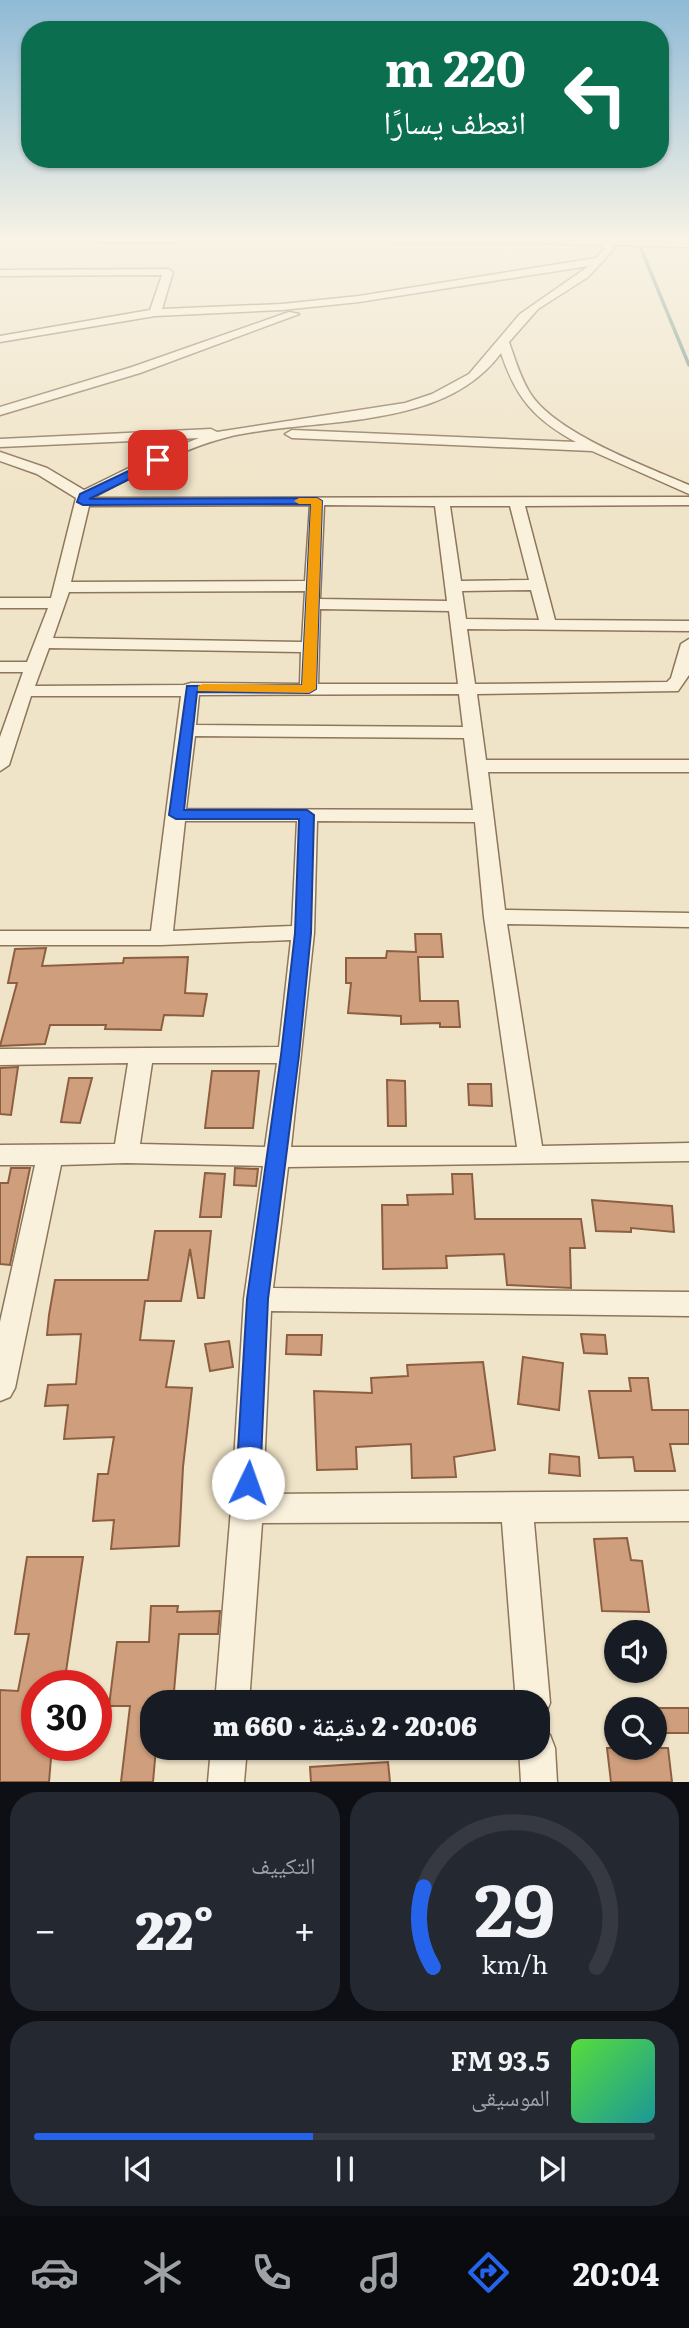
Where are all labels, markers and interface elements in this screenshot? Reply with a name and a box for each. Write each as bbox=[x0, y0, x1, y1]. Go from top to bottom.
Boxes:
text: 220 m bbox=[385, 29, 526, 102]
icon: left bbox=[550, 49, 641, 140]
text: انعطف يسارًا bbox=[383, 96, 526, 144]
pin bbox=[128, 430, 188, 490]
icon: arrive bbox=[139, 441, 177, 479]
position arrow bbox=[211, 1446, 285, 1520]
map controls bbox=[604, 1620, 667, 1760]
button: sound bbox=[604, 1620, 667, 1683]
speed limit sign: 30 bbox=[21, 1670, 112, 1761]
button: search bbox=[604, 1697, 667, 1760]
text: 20:06 · 2 دقيقة · 660 m bbox=[213, 1705, 477, 1744]
text: التكييف bbox=[251, 1847, 316, 1881]
text: 29 bbox=[474, 1852, 555, 1960]
text: 22° bbox=[136, 1889, 214, 1966]
text: − bbox=[34, 1899, 56, 1956]
text: + bbox=[293, 1899, 316, 1956]
text: km/h bbox=[481, 1945, 548, 1982]
text: 93.5 FM bbox=[451, 2040, 550, 2079]
text: الموسيقى bbox=[471, 2079, 550, 2113]
icon: previous bbox=[119, 2150, 157, 2188]
icon: pause bbox=[326, 2150, 364, 2188]
icon: next bbox=[533, 2150, 571, 2188]
icon: car bbox=[30, 2248, 79, 2297]
icon: climate bbox=[138, 2248, 187, 2297]
icon: phone bbox=[247, 2248, 296, 2297]
icon: music bbox=[356, 2248, 405, 2297]
icon: directions bbox=[464, 2248, 513, 2297]
text: 20:04 bbox=[573, 2248, 659, 2296]

